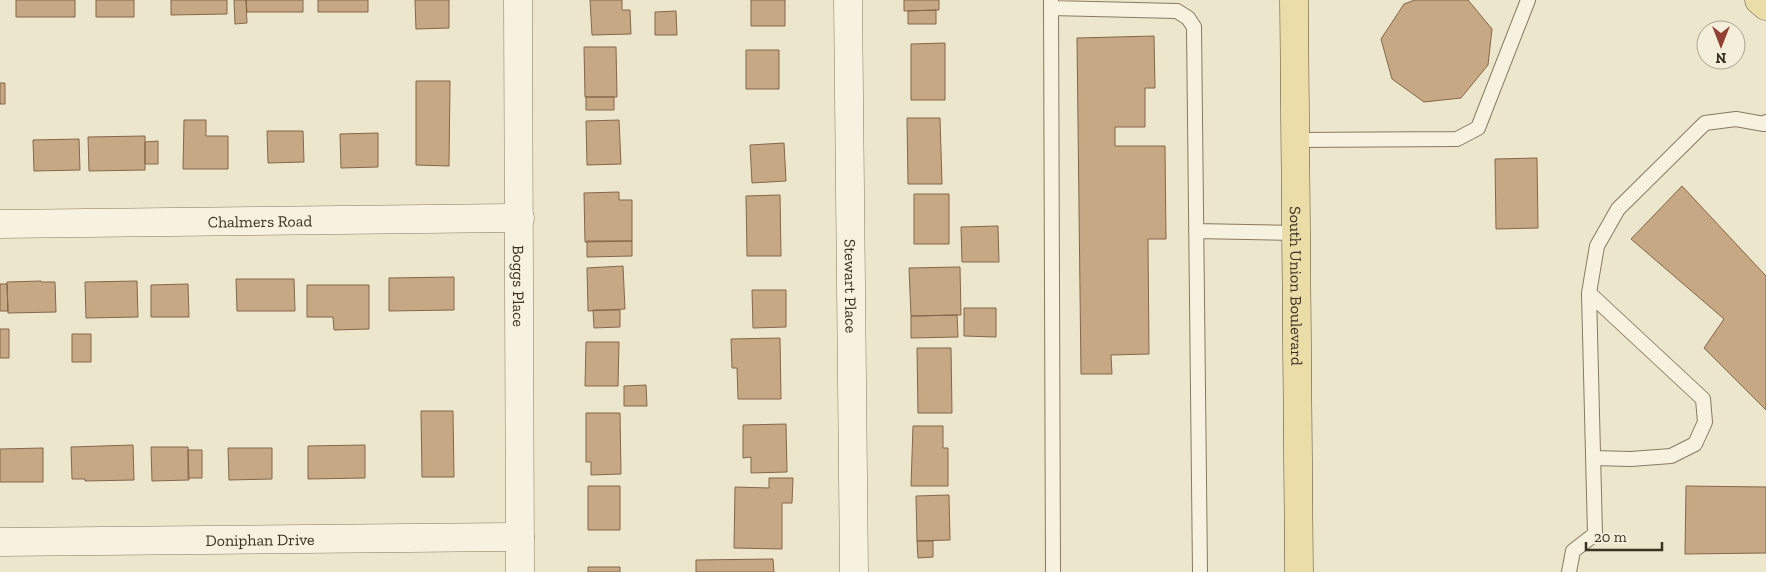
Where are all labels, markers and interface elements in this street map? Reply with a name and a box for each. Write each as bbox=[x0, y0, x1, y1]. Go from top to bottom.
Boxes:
north arrow bbox=[1696, 20, 1746, 70]
text: N bbox=[1715, 49, 1726, 66]
street label: South Union Boulevard bbox=[1286, 206, 1306, 366]
street label: Chalmers Road bbox=[208, 211, 313, 232]
street label: Stewart Place bbox=[841, 239, 860, 333]
street label: Boggs Place bbox=[509, 245, 528, 327]
scale bar bbox=[1586, 520, 1662, 552]
text: 20 m bbox=[1594, 528, 1627, 546]
street label: Doniphan Drive bbox=[205, 530, 315, 550]

